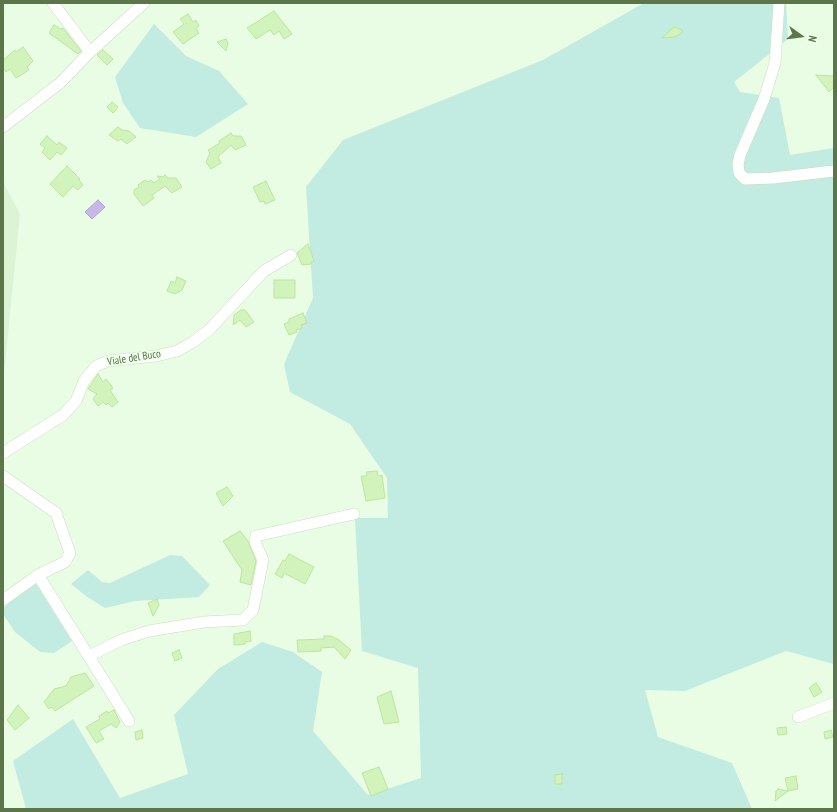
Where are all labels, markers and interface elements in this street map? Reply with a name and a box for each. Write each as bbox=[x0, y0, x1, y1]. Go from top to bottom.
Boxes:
north arrow bbox=[781, 16, 821, 56]
text: N bbox=[805, 34, 820, 43]
street label: Viale del Buco bbox=[106, 347, 162, 369]

